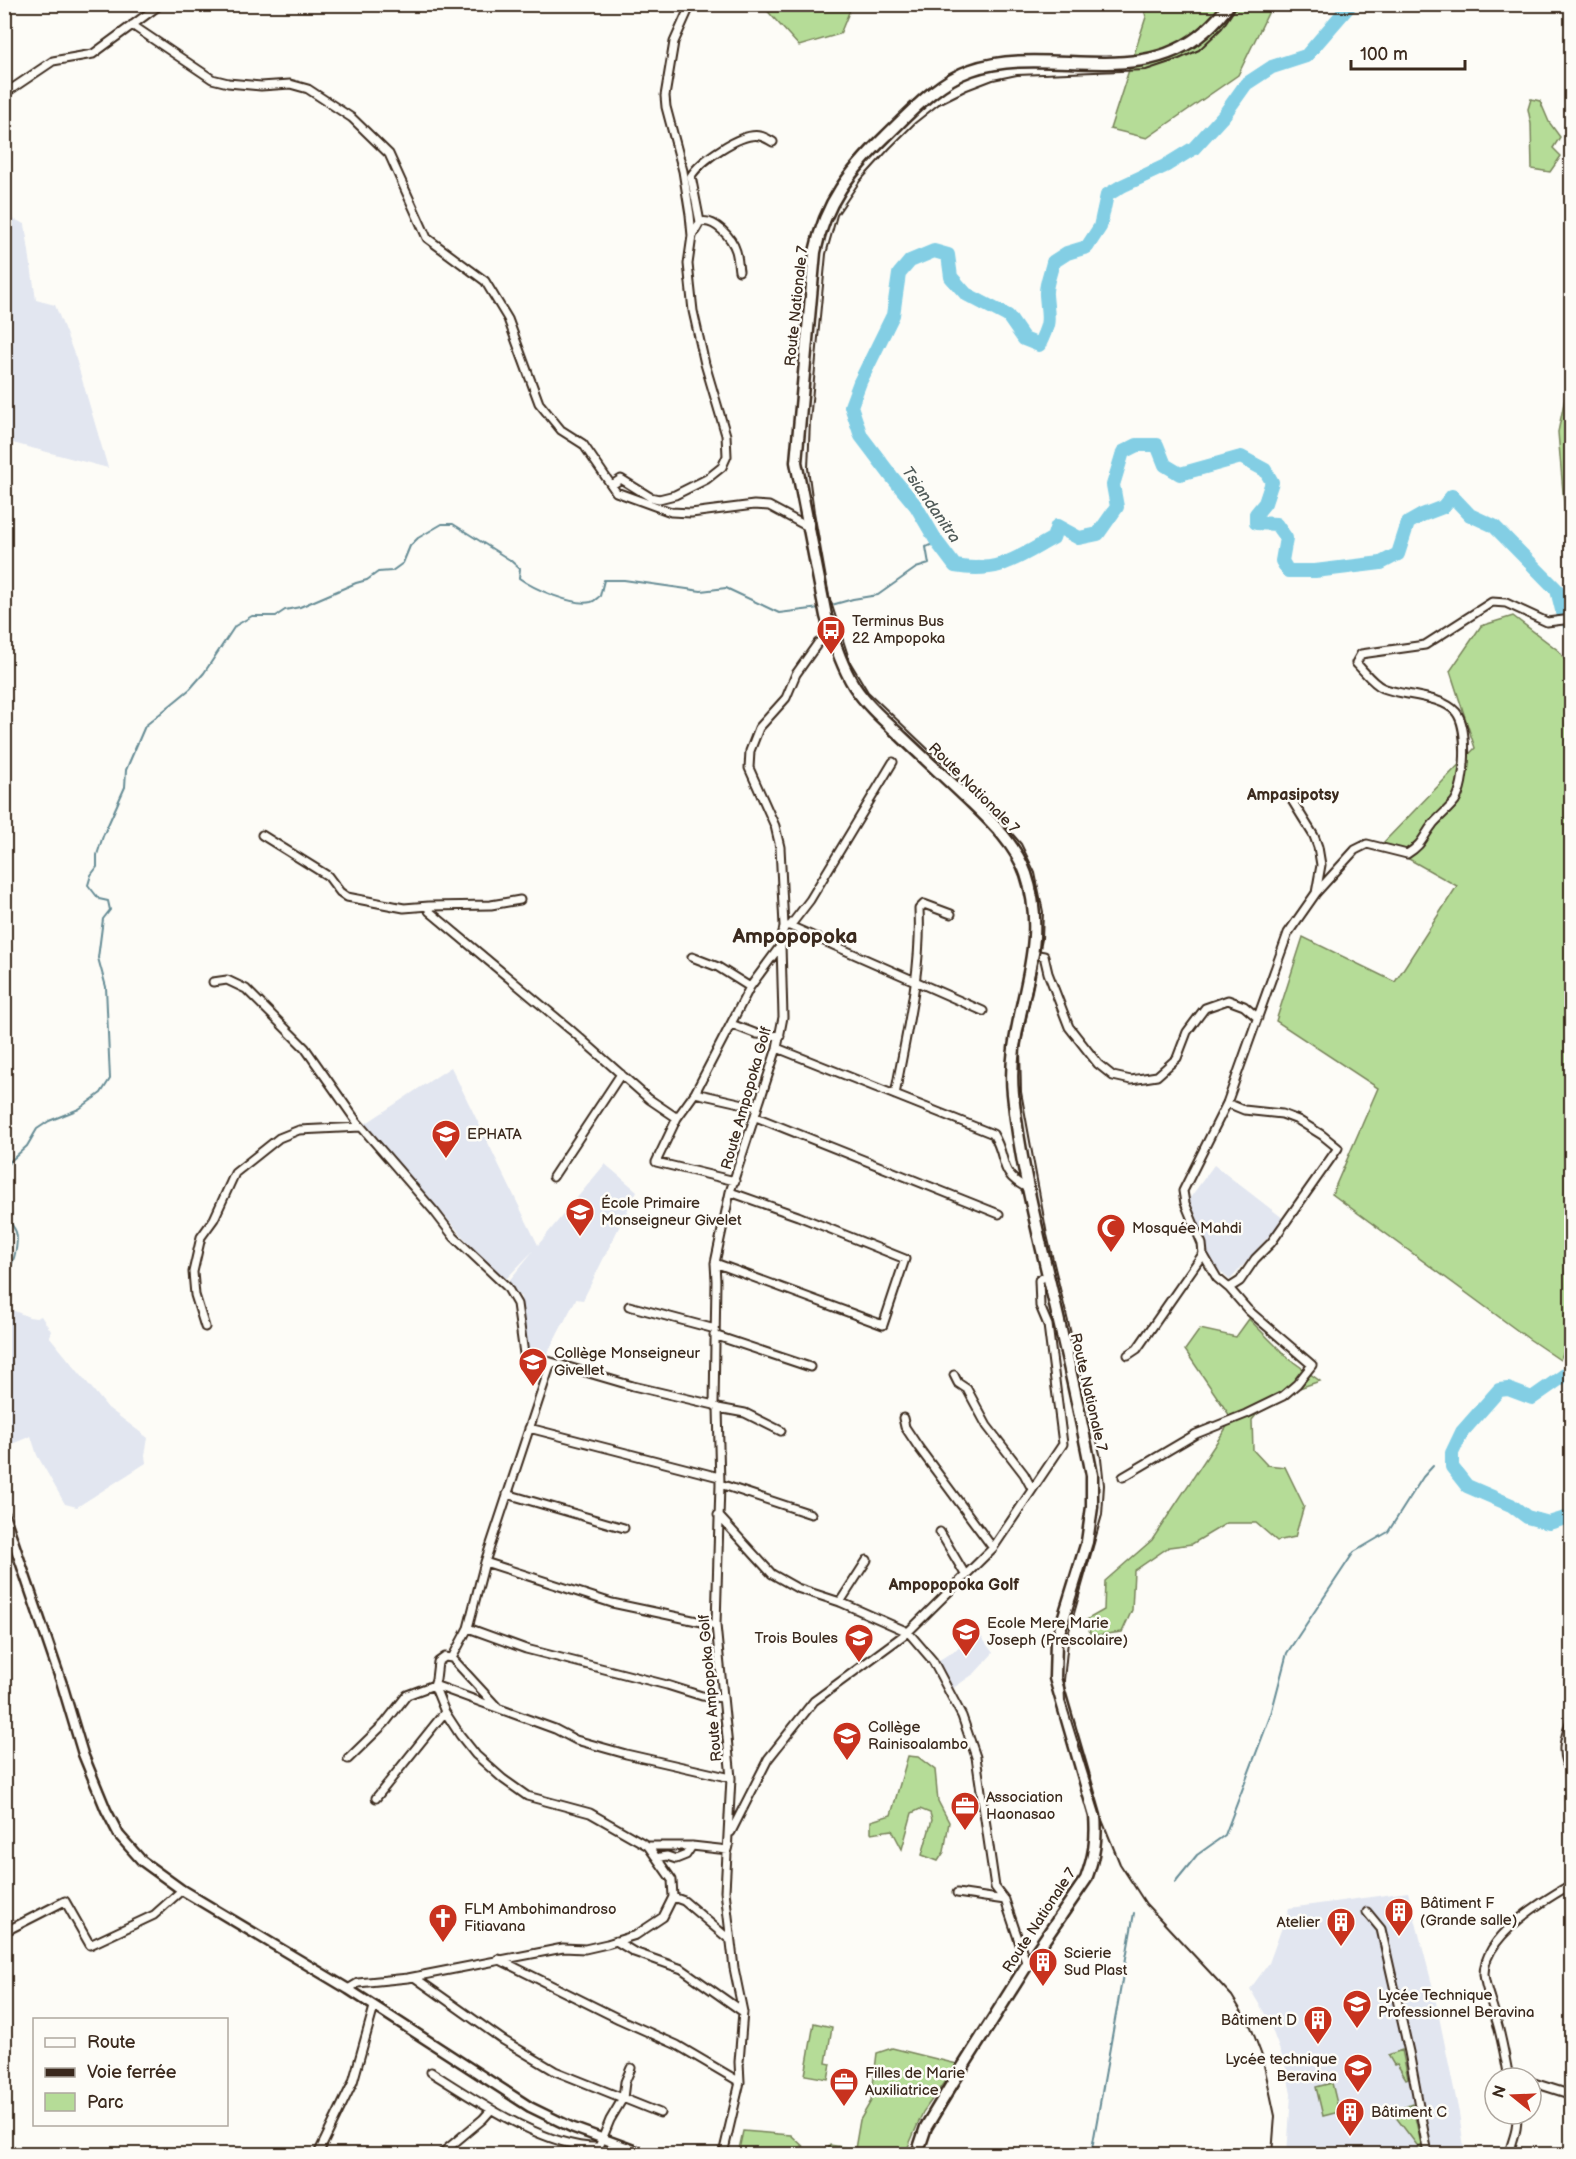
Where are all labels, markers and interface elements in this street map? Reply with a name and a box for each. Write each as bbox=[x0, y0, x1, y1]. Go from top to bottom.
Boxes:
scale bar bbox=[1351, 33, 1465, 71]
text: 100 m bbox=[1360, 44, 1408, 65]
street label: Route Nationale 7 bbox=[781, 244, 812, 367]
water label: Tsiandanitra bbox=[898, 463, 964, 547]
place label: Terminus Bus 22 Ampopoka bbox=[852, 612, 945, 648]
bus stop icon: Terminus Bus 22 Ampopoka bbox=[815, 614, 847, 656]
street label: Route Nationale 7 bbox=[924, 739, 1024, 838]
district label: Ampasipotsy bbox=[1246, 786, 1340, 805]
district label: Ampopopoka bbox=[731, 924, 858, 949]
street label: Route Ampopoka Golf bbox=[717, 1024, 776, 1172]
school or university icon: EPHATA bbox=[430, 1118, 462, 1160]
place label: EPHATA bbox=[467, 1125, 522, 1144]
place label: École Primaire Monseigneur Givelet bbox=[601, 1194, 742, 1230]
school or university icon: École Primaire Monseigneur Givelet bbox=[564, 1196, 596, 1238]
mosque icon: Mosquée Mahdi bbox=[1095, 1212, 1127, 1254]
place label: Mosquée Mahdi bbox=[1132, 1219, 1242, 1238]
street label: Route Nationale 7 bbox=[1066, 1331, 1112, 1454]
place label: Collège Monseigneur Givellet bbox=[554, 1344, 701, 1380]
school or university icon: Collège Monseigneur Givellet bbox=[517, 1346, 549, 1388]
district label: Ampopopoka Golf bbox=[888, 1576, 1020, 1595]
street label: Route Ampopoka Golf bbox=[695, 1613, 726, 1762]
place label: Ecole Mere Marie Joseph (Prescolaire) bbox=[987, 1614, 1128, 1650]
school or university icon: Ecole Mere Marie Joseph (Prescolaire) bbox=[950, 1616, 982, 1658]
school or university icon: Trois Boules bbox=[843, 1622, 875, 1664]
place label: Trois Boules bbox=[755, 1629, 839, 1648]
place label: Collège Rainisoalambo bbox=[868, 1718, 968, 1754]
school or university icon: Collège Rainisoalambo bbox=[831, 1720, 863, 1762]
place label: Association Haonasao bbox=[986, 1788, 1063, 1824]
office icon: Association Haonasao bbox=[949, 1790, 981, 1832]
street label: Route Nationale 7 bbox=[998, 1864, 1081, 1976]
place label: Bâtiment F (Grande salle) bbox=[1420, 1894, 1517, 1930]
building icon: Bâtiment F (Grande salle) bbox=[1383, 1896, 1415, 1938]
place label: FLM Ambohimandroso Fitiavana bbox=[464, 1900, 617, 1936]
church icon: FLM Ambohimandroso Fitiavana bbox=[427, 1902, 459, 1944]
building icon: Atelier bbox=[1325, 1906, 1357, 1948]
place label: Atelier bbox=[1277, 1913, 1321, 1932]
place label: Scierie Sud Plast bbox=[1064, 1944, 1128, 1980]
building icon: Scierie Sud Plast bbox=[1027, 1946, 1059, 1988]
place label: Lycée Technique Professionnel Beravina bbox=[1378, 1986, 1535, 2022]
school or university icon: Lycée Technique Professionnel Beravina bbox=[1341, 1988, 1373, 2030]
building icon: Bâtiment D bbox=[1302, 2004, 1334, 2046]
place label: Bâtiment D bbox=[1221, 2011, 1297, 2030]
legend bbox=[33, 2018, 228, 2126]
text: Route bbox=[87, 2032, 136, 2053]
place label: Lycée technique Beravina bbox=[1225, 2050, 1337, 2086]
school or university icon: Lycée technique Beravina bbox=[1342, 2052, 1374, 2094]
text: Voie ferrée bbox=[87, 2062, 177, 2083]
place label: Filles de Marie Auxiliatrice bbox=[865, 2064, 965, 2100]
office icon: Filles de Marie Auxiliatrice bbox=[828, 2066, 860, 2108]
north arrow bbox=[1483, 2066, 1543, 2126]
text: N bbox=[1489, 2083, 1511, 2100]
text: Parc bbox=[87, 2092, 124, 2113]
building icon: Bâtiment C bbox=[1334, 2096, 1366, 2138]
place label: Bâtiment C bbox=[1371, 2103, 1447, 2122]

